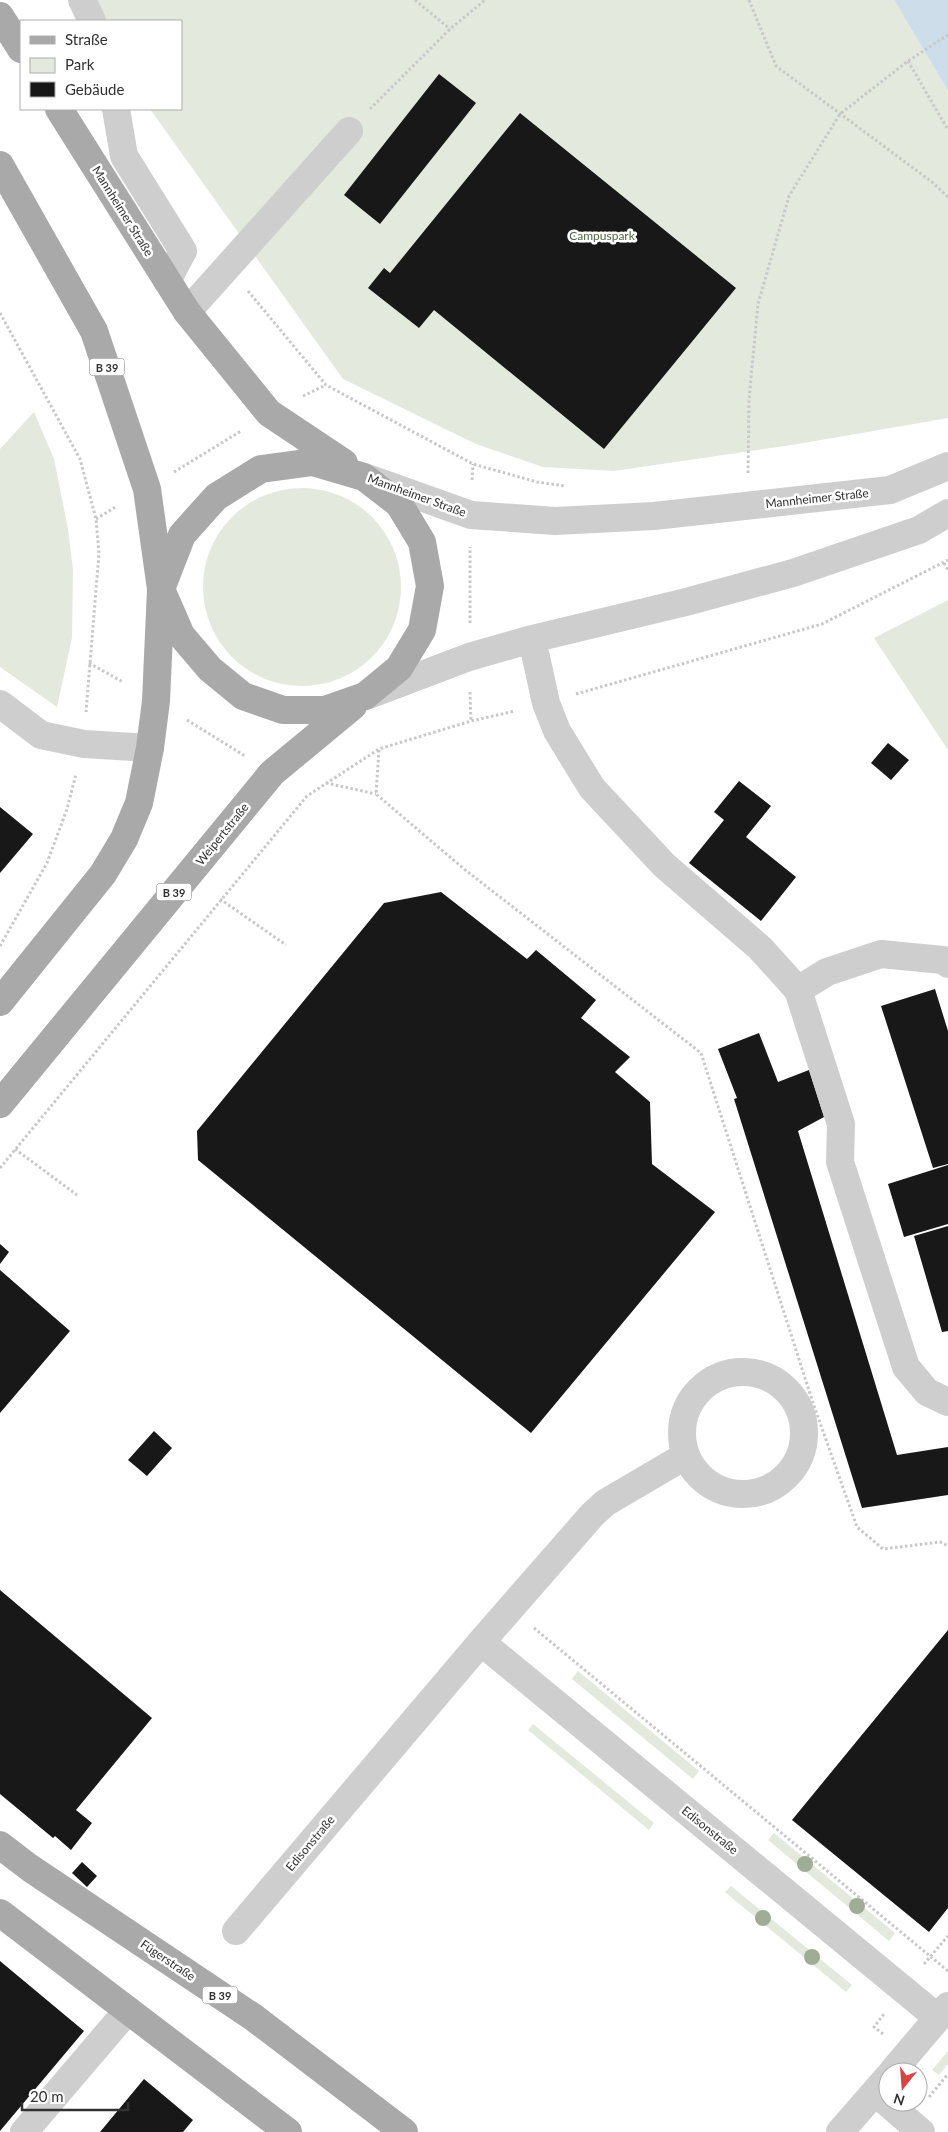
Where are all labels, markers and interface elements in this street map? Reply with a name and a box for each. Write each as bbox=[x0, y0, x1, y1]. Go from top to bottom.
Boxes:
legend bbox=[20, 20, 182, 110]
text: Straße bbox=[65, 30, 108, 48]
text: Park bbox=[65, 55, 95, 73]
text: Gebäude bbox=[65, 80, 124, 98]
street label: Mannheimer Straße bbox=[89, 163, 157, 259]
park label: Campuspark bbox=[569, 228, 636, 243]
road number: B 39 bbox=[90, 358, 124, 376]
street label: Mannheimer Straße bbox=[366, 470, 468, 520]
street label: Mannheimer Straße bbox=[765, 485, 869, 511]
street label: Weipertstraße bbox=[192, 800, 252, 868]
road number: B 39 bbox=[156, 884, 192, 900]
street label: Edisonstraße bbox=[679, 1803, 741, 1857]
street label: Edisonstraße bbox=[282, 1812, 338, 1874]
street label: Fügerstraße bbox=[138, 1936, 198, 1984]
road number: B 39 bbox=[202, 1986, 238, 2004]
north arrow bbox=[878, 2062, 928, 2112]
scale bar bbox=[22, 2080, 129, 2112]
text: 20 m bbox=[30, 2087, 64, 2105]
text: N bbox=[891, 2090, 907, 2110]

